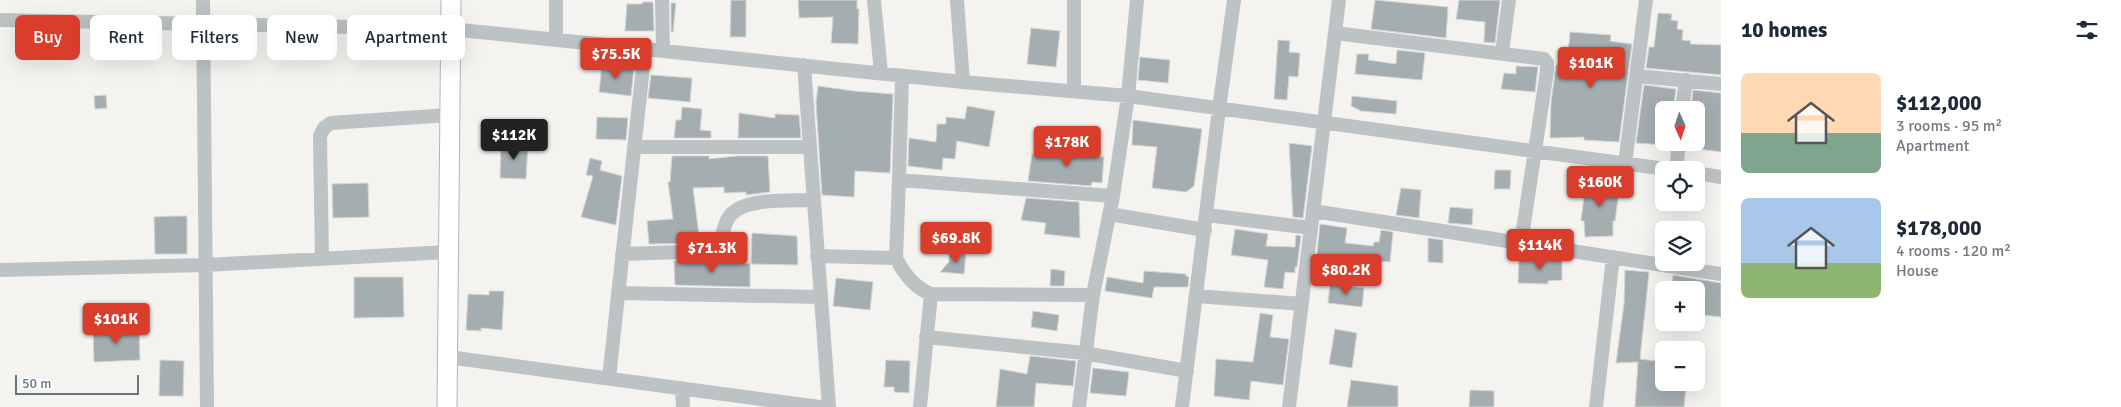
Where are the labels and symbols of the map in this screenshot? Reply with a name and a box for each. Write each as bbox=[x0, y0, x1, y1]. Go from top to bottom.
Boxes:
pin: $75.5K bbox=[575, 38, 657, 80]
pin: $101K bbox=[1556, 46, 1626, 89]
north arrow bbox=[1655, 101, 1705, 151]
pin: $112K bbox=[479, 119, 549, 161]
pin: $178K bbox=[1032, 126, 1102, 168]
pin: $160K bbox=[1565, 166, 1635, 208]
pin: $69.8K bbox=[915, 222, 997, 264]
pin: $114K bbox=[1505, 228, 1575, 271]
pin: $71.3K bbox=[671, 232, 753, 274]
pin: $80.2K bbox=[1305, 254, 1387, 296]
pin: $101K bbox=[81, 302, 151, 345]
scale bar bbox=[15, 372, 139, 395]

